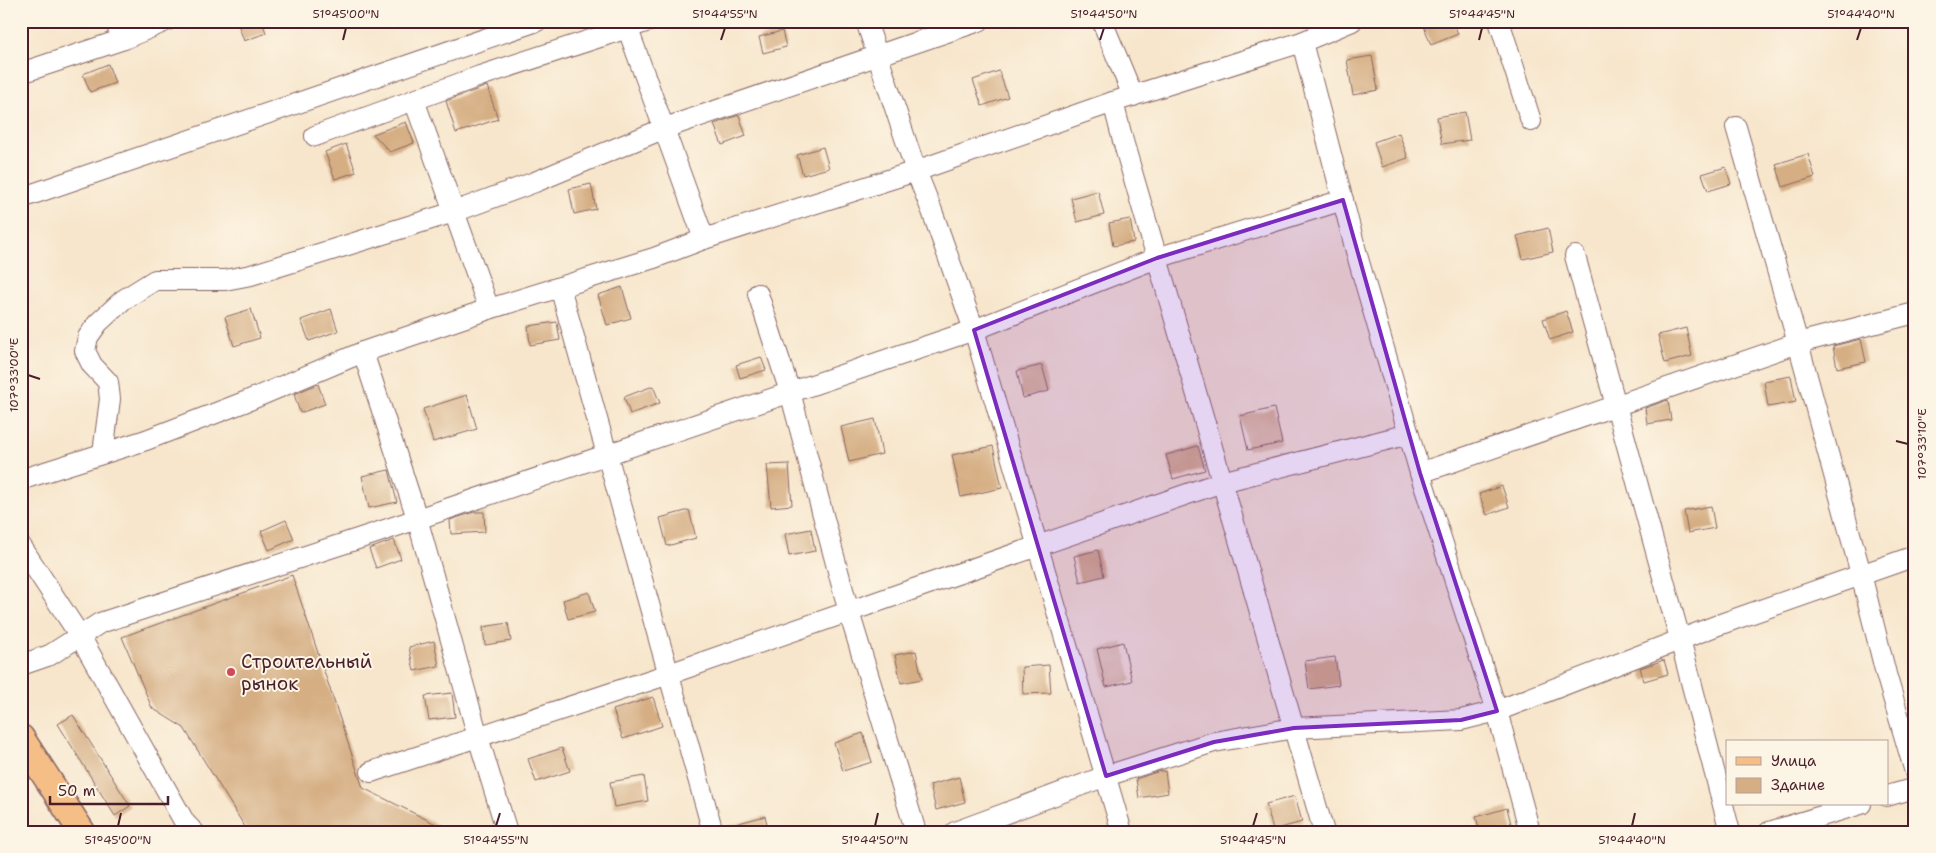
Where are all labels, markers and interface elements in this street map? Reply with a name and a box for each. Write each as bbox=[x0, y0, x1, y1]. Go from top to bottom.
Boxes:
text: 51°45'00"N bbox=[313, 6, 379, 22]
text: 51°44'55"N bbox=[692, 6, 758, 22]
text: 51°44'50"N bbox=[1070, 6, 1138, 22]
text: 51°44'45"N bbox=[1449, 6, 1515, 22]
text: 51°44'40"N bbox=[1827, 6, 1895, 22]
text: 107°33'00"E bbox=[6, 338, 22, 412]
text: 107°33'10"E bbox=[1914, 408, 1930, 480]
place label: Строительный рынок bbox=[241, 649, 372, 696]
marker: Строительный рынок bbox=[225, 666, 237, 678]
legend bbox=[1726, 740, 1888, 806]
text: Улица bbox=[1771, 751, 1817, 771]
scale bar bbox=[50, 773, 168, 805]
text: Здание bbox=[1771, 775, 1825, 795]
text: 50 m bbox=[58, 781, 96, 801]
text: 51°45'00"N bbox=[85, 832, 151, 848]
text: 51°44'55"N bbox=[463, 832, 529, 848]
text: 51°44'50"N bbox=[841, 832, 909, 848]
text: 51°44'45"N bbox=[1220, 832, 1286, 848]
text: 51°44'40"N bbox=[1598, 832, 1666, 848]

